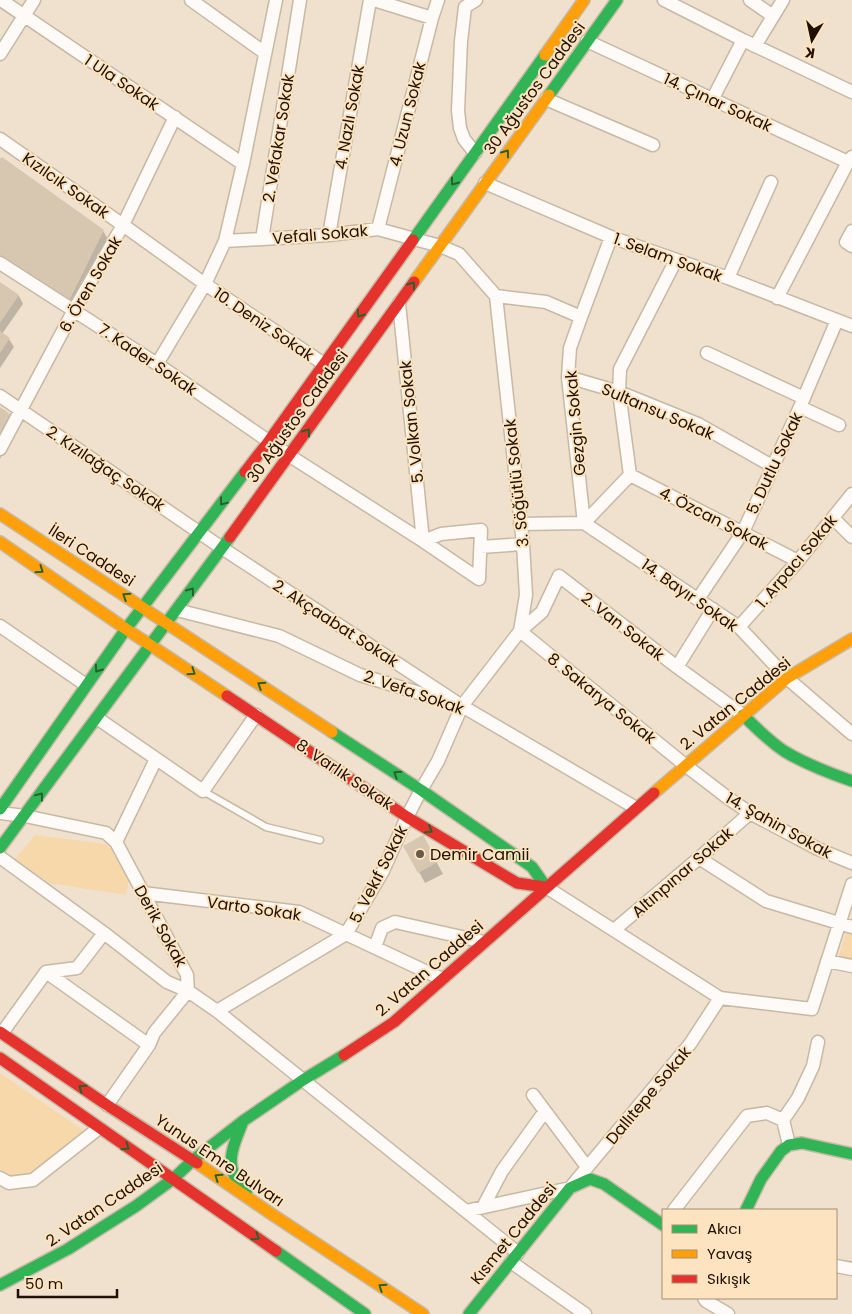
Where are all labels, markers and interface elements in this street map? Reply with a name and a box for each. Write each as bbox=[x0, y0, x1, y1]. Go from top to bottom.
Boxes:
north arrow bbox=[787, 15, 837, 65]
street label: 30 Ağustos Caddesi bbox=[478, 17, 591, 160]
text: K bbox=[803, 42, 816, 63]
street label: 1 Ula Sokak bbox=[80, 49, 164, 116]
street label: 4. Uzun Sokak bbox=[383, 58, 432, 169]
street label: 4. Nazlı Sokak bbox=[329, 62, 370, 171]
street label: 14. Çınar Sokak bbox=[660, 67, 776, 138]
street label: 2. Vefakar Sokak bbox=[257, 71, 300, 204]
street label: Kızılcık Sokak bbox=[17, 147, 115, 224]
one-way arrow bbox=[500, 150, 510, 159]
one-way arrow bbox=[451, 176, 460, 186]
street label: Vefalı Sokak bbox=[271, 219, 370, 250]
street label: 1. Selam Sokak bbox=[610, 227, 726, 288]
street label: 6. Ören Sokak bbox=[54, 231, 128, 337]
street label: 10. Deniz Sokak bbox=[209, 282, 319, 367]
one-way arrow bbox=[406, 282, 415, 291]
one-way arrow bbox=[357, 308, 366, 318]
street label: 7. Kader Sokak bbox=[94, 318, 202, 401]
street label: 30 Ağustos Caddesi bbox=[241, 345, 354, 488]
street label: 5. Volkan Sokak bbox=[394, 359, 429, 484]
street label: Gezgin Sokak bbox=[559, 368, 592, 477]
street label: Sultansu Sokak bbox=[598, 377, 718, 446]
street label: 5. Dutlu Sokak bbox=[741, 408, 809, 518]
street label: 3. Söğütlü Sokak bbox=[498, 417, 535, 548]
street label: 2. Kızılağaç Sokak bbox=[42, 420, 170, 517]
one-way arrow bbox=[301, 428, 310, 438]
street label: 4. Özcan Sokak bbox=[655, 481, 773, 556]
one-way arrow bbox=[220, 496, 228, 505]
street label: 1. Arpacı Sokak bbox=[750, 509, 843, 613]
street label: İleri Caddesi bbox=[44, 519, 139, 592]
street label: 14. Bayır Sokak bbox=[637, 553, 743, 638]
one-way arrow bbox=[34, 564, 44, 573]
street label: 2. Akçaabat Sokak bbox=[268, 574, 404, 673]
street label: 2. Van Sokak bbox=[576, 587, 670, 667]
one-way arrow bbox=[185, 588, 193, 597]
one-way arrow bbox=[123, 593, 132, 603]
street label: 8. Sakarya Sokak bbox=[542, 647, 662, 750]
street label: 2. Vatan Caddesi bbox=[675, 651, 796, 755]
one-way arrow bbox=[95, 663, 104, 673]
street label: 2. Vefa Sokak bbox=[361, 665, 468, 721]
one-way arrow bbox=[187, 666, 196, 675]
one-way arrow bbox=[257, 682, 266, 691]
street label: 8. Varlık Sokak bbox=[292, 733, 398, 816]
one-way arrow bbox=[393, 771, 402, 780]
street label: 14. Şahin Sokak bbox=[721, 787, 837, 865]
one-way arrow bbox=[34, 792, 43, 802]
street label: 5. Vekıf Sokak bbox=[344, 821, 413, 927]
street label: Altınpınar Sokak bbox=[627, 821, 739, 923]
one-way arrow bbox=[424, 823, 433, 833]
place label: Demir Camii bbox=[430, 843, 529, 866]
marker: Demir Camii bbox=[414, 848, 426, 860]
street label: Derik Sokak bbox=[129, 881, 193, 972]
street label: Varto Sokak bbox=[205, 891, 303, 927]
street label: 2. Vatan Caddesi bbox=[370, 915, 488, 1022]
street label: Dallıtepe Sokak bbox=[600, 1041, 697, 1149]
one-way arrow bbox=[78, 1085, 88, 1094]
street label: Yunus Emre Bulvarı bbox=[151, 1109, 289, 1212]
one-way arrow bbox=[120, 1140, 129, 1150]
street label: 2. Vatan Caddesi bbox=[41, 1157, 167, 1252]
one-way arrow bbox=[214, 1174, 224, 1183]
street label: Kısmet Caddesi bbox=[465, 1177, 562, 1289]
legend bbox=[662, 1209, 837, 1299]
text: Akıcı bbox=[707, 1218, 741, 1239]
one-way arrow bbox=[250, 1231, 259, 1240]
text: Yavaş bbox=[707, 1243, 752, 1264]
scale bar bbox=[18, 1266, 116, 1298]
text: Sıkışık bbox=[707, 1268, 750, 1289]
text: 50 m bbox=[25, 1273, 63, 1294]
one-way arrow bbox=[378, 1284, 388, 1293]

